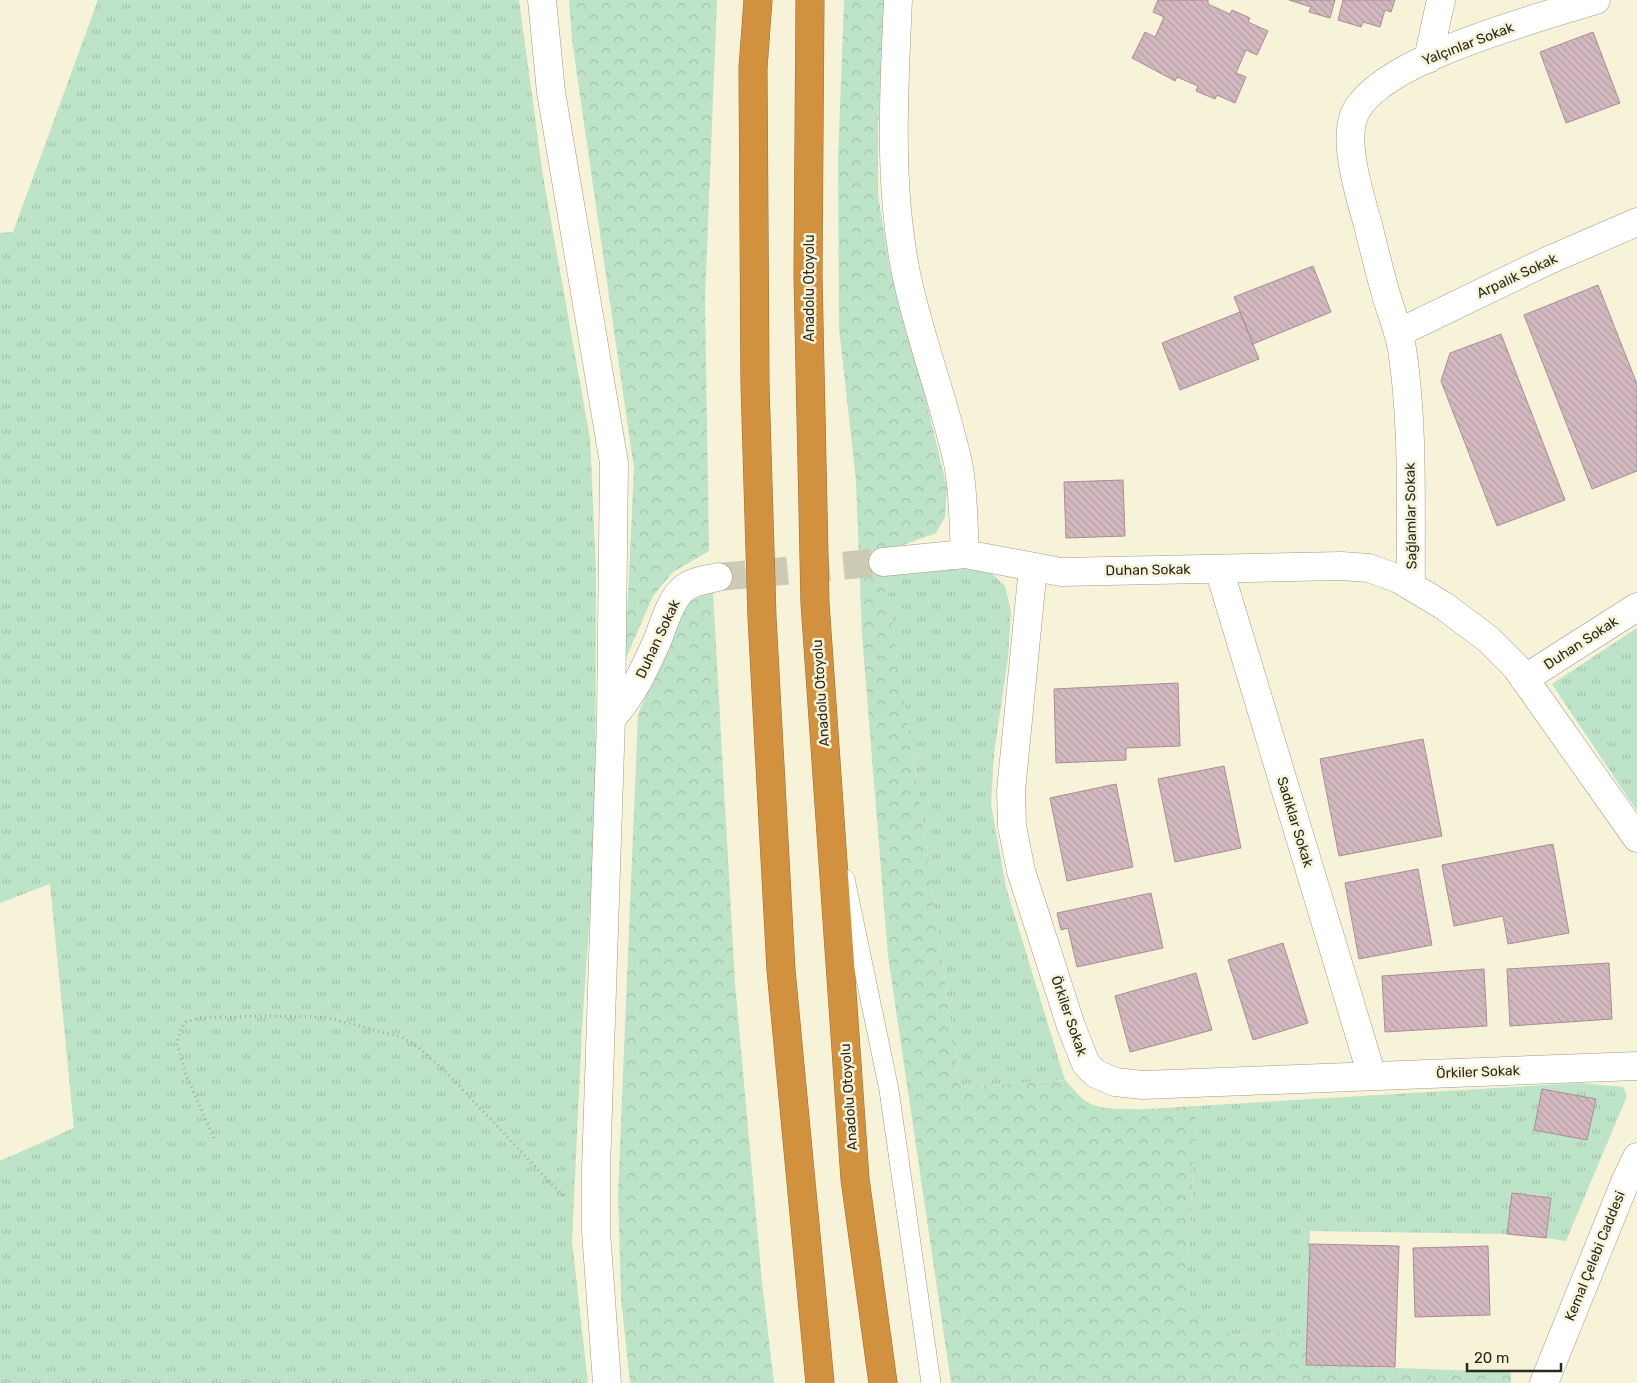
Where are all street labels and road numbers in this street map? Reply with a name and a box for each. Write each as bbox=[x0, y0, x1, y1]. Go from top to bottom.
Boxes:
street label: Yalçınlar Sokak bbox=[1420, 18, 1517, 69]
street label: Anadolu Otoyolu bbox=[801, 234, 818, 342]
street label: Arpalık Sokak bbox=[1474, 250, 1561, 302]
street label: Sağlamlar Sokak bbox=[1402, 462, 1420, 569]
street label: Duhan Sokak bbox=[1105, 561, 1191, 579]
street label: Duhan Sokak bbox=[632, 596, 684, 681]
street label: Duhan Sokak bbox=[1541, 612, 1622, 673]
street label: Anadolu Otoyolu bbox=[809, 639, 833, 747]
street label: Sadıklar Sokak bbox=[1273, 775, 1317, 870]
street label: Örkiler Sokak bbox=[1047, 974, 1091, 1059]
street label: Anadolu Otoyolu bbox=[837, 1043, 861, 1151]
street label: Örkiler Sokak bbox=[1436, 1062, 1521, 1082]
street label: Kemal Çelebi Caddesi bbox=[1561, 1189, 1629, 1323]

